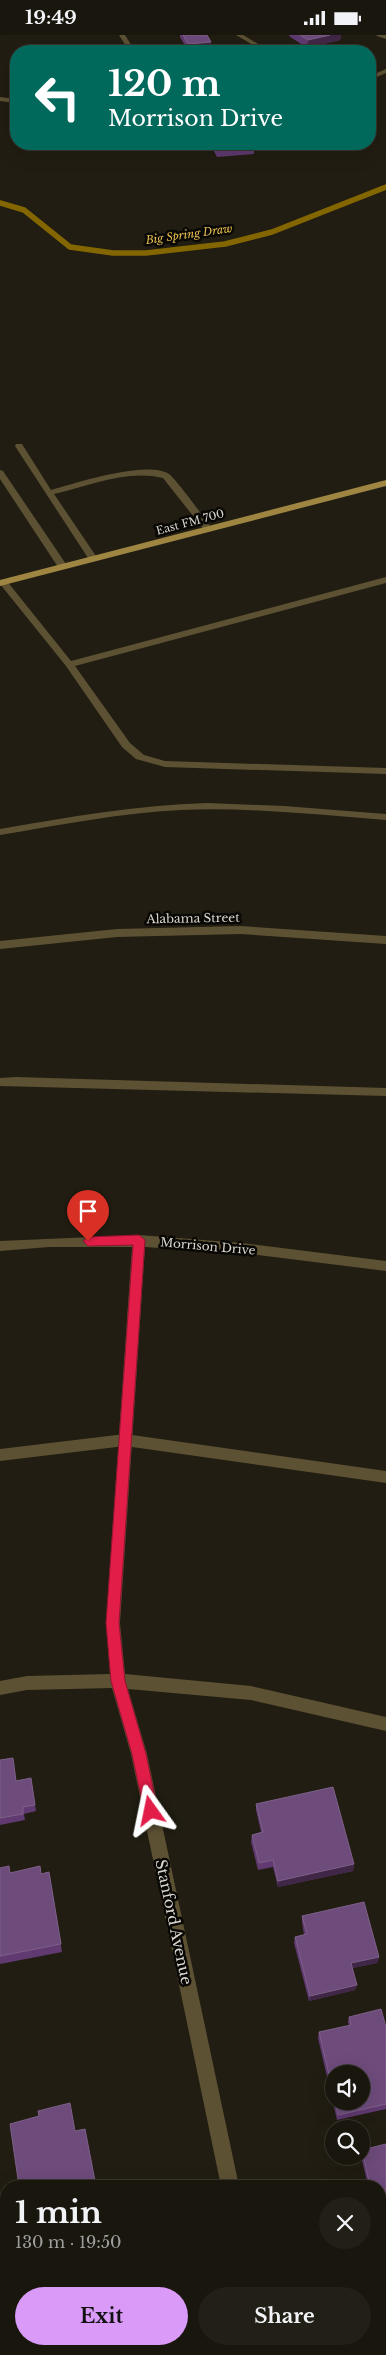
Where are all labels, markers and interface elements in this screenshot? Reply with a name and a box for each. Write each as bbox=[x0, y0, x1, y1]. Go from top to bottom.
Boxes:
text: 19:49 bbox=[25, 6, 77, 29]
text: 120 m bbox=[108, 62, 221, 105]
icon: left bbox=[25, 65, 90, 130]
text: Morrison Drive bbox=[108, 105, 283, 132]
water label: Big Spring Draw bbox=[144, 221, 233, 247]
street label: East FM 700 bbox=[154, 506, 226, 538]
street label: Alabama Street bbox=[145, 910, 240, 926]
pin bbox=[67, 1190, 109, 1241]
icon: arrive bbox=[74, 1197, 102, 1225]
street label: Morrison Drive bbox=[160, 1234, 256, 1258]
position arrow bbox=[124, 1784, 176, 1836]
street label: Stanford Avenue bbox=[151, 1858, 197, 1986]
map controls bbox=[325, 2065, 370, 2165]
button: sound bbox=[325, 2065, 370, 2110]
button: search bbox=[325, 2120, 370, 2165]
text: 1 min bbox=[15, 2194, 102, 2231]
button: close bbox=[319, 2197, 371, 2249]
text: 130 m · 19:50 bbox=[15, 2232, 121, 2252]
button: Exit bbox=[15, 2287, 188, 2345]
button: Share bbox=[198, 2287, 371, 2345]

